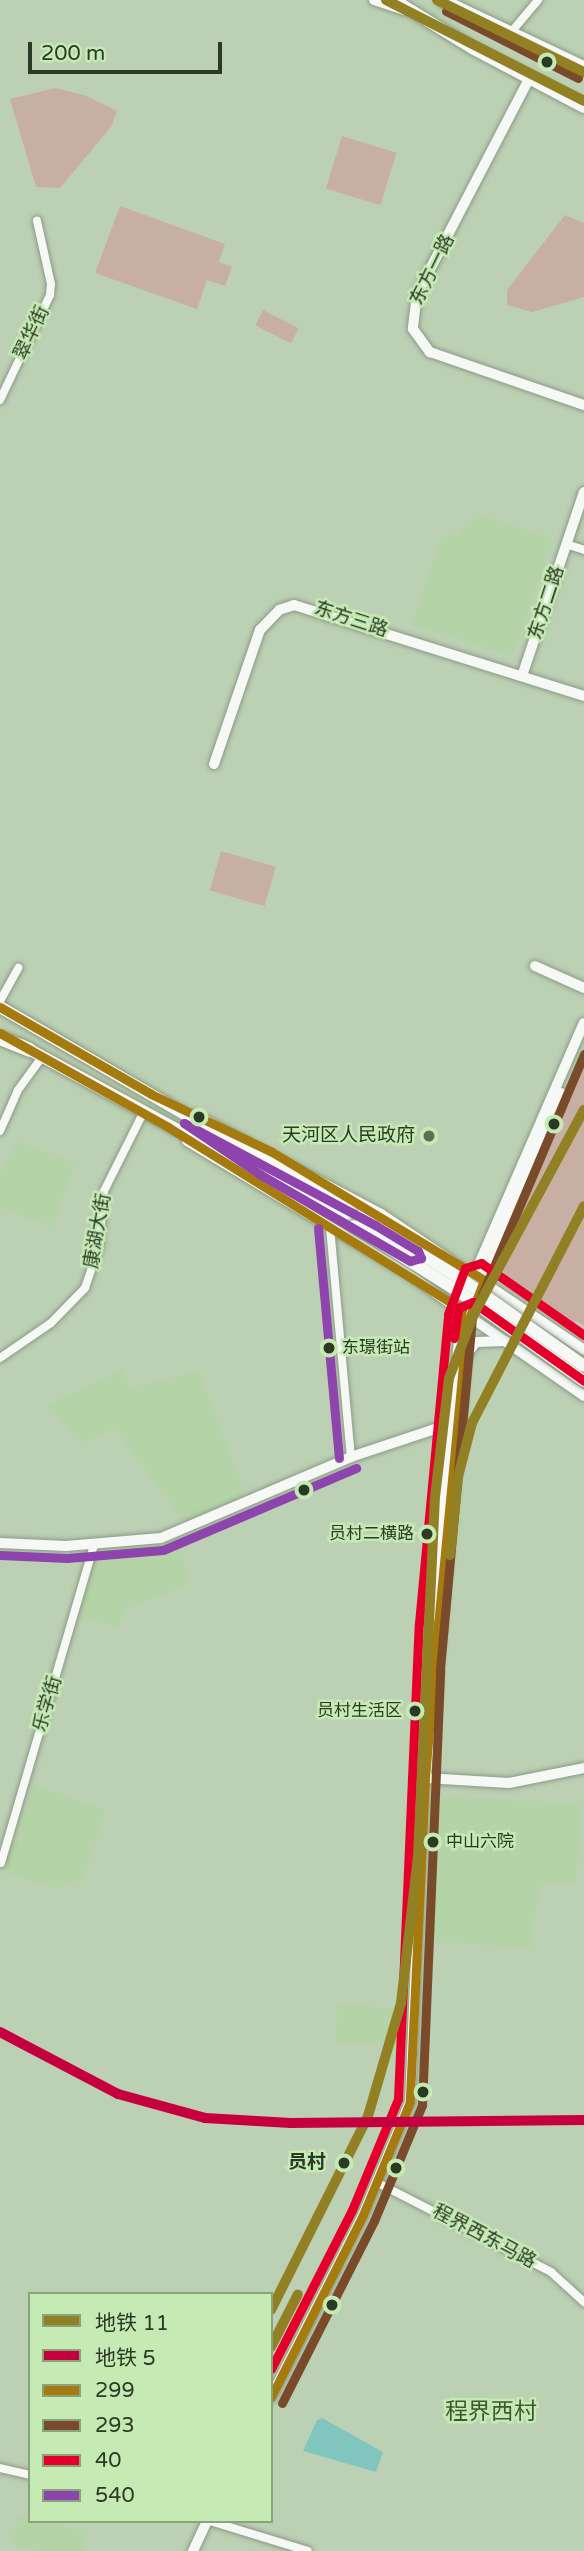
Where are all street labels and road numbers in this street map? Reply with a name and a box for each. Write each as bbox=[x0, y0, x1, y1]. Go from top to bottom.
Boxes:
street label: 东方一路 bbox=[406, 231, 460, 309]
street label: 翠华街 bbox=[10, 302, 54, 364]
street label: 东方二路 bbox=[524, 563, 570, 643]
street label: 东方三路 bbox=[311, 597, 391, 643]
street label: 康湖大街 bbox=[80, 1192, 116, 1270]
street label: 乐学街 bbox=[29, 1673, 67, 1735]
street label: 程界西东马路 bbox=[428, 2200, 540, 2274]

